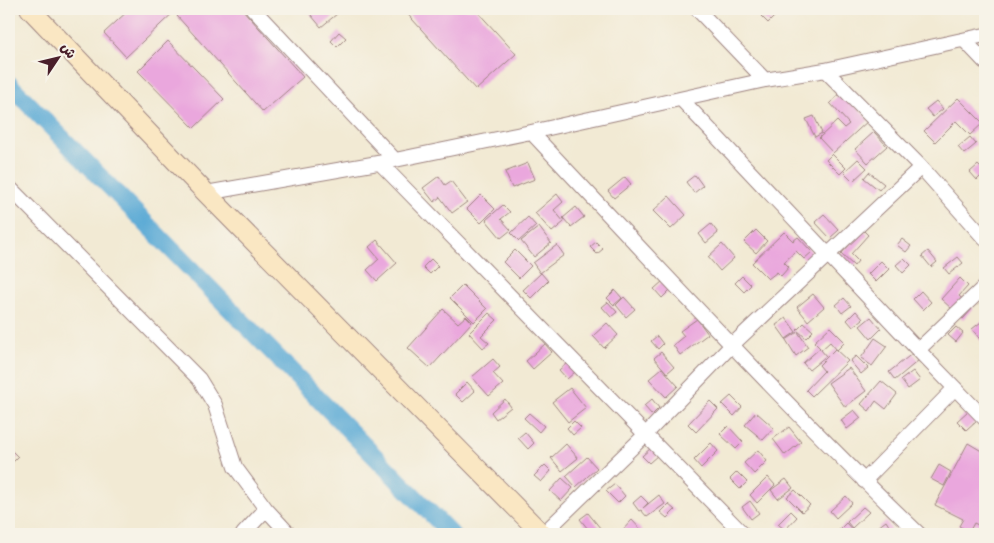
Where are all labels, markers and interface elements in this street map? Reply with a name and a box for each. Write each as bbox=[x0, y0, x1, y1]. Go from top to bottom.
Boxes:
north arrow bbox=[32, 32, 82, 82]
text: ش bbox=[57, 40, 80, 62]

